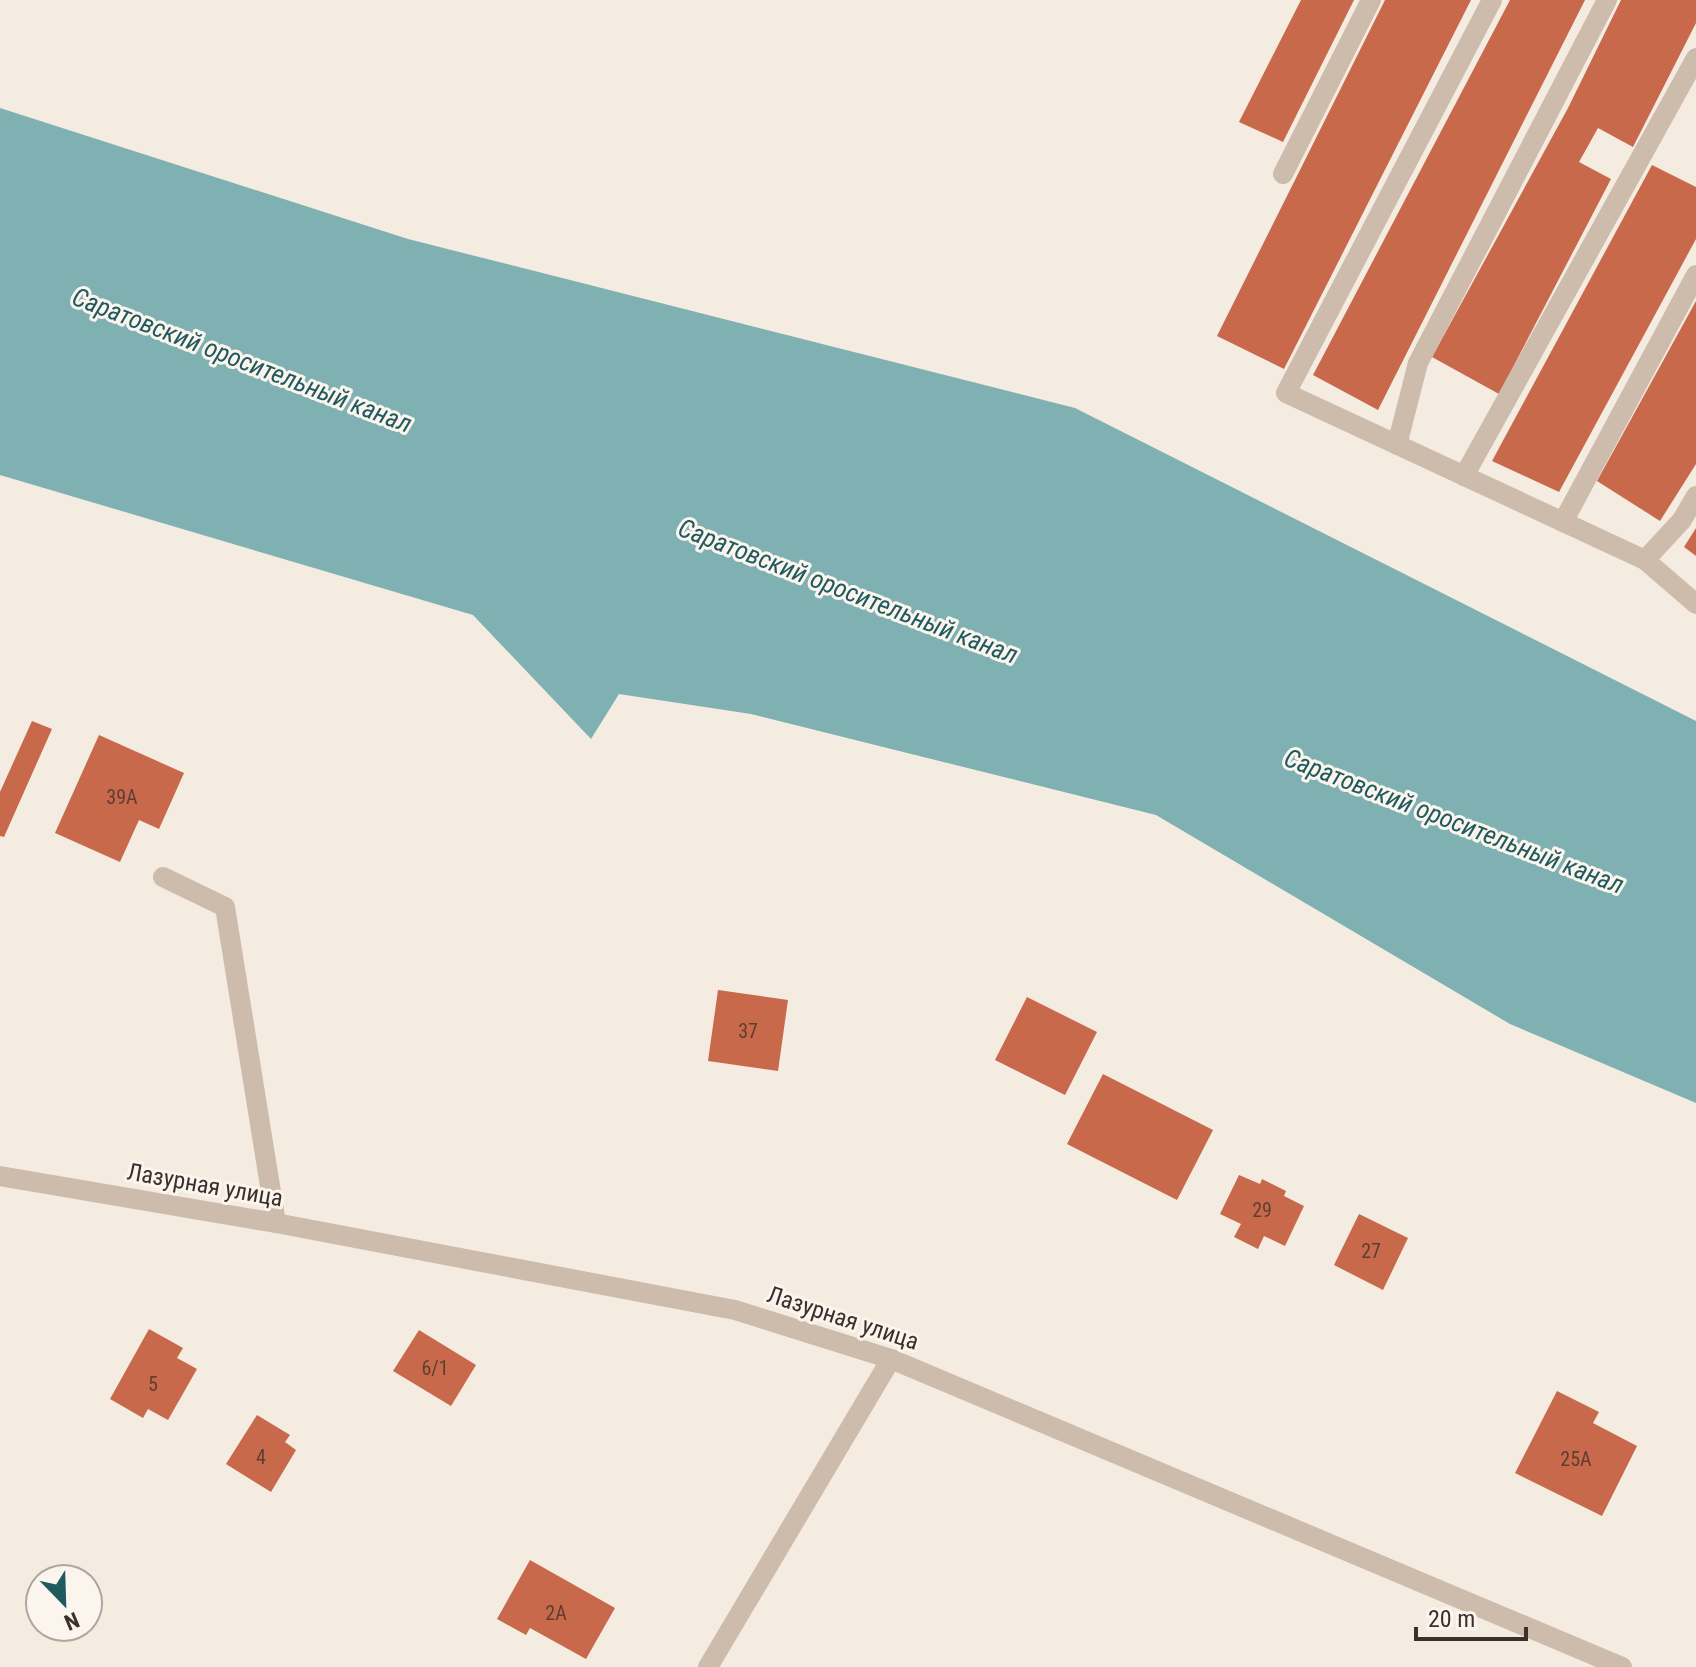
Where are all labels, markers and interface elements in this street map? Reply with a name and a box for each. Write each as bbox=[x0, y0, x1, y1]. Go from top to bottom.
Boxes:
water label: Саратовский оросительный канал bbox=[68, 281, 416, 439]
water label: Саратовский оросительный канал bbox=[674, 512, 1022, 670]
water label: Саратовский оросительный канал bbox=[1280, 742, 1628, 900]
house number: 39А bbox=[106, 785, 138, 809]
house number: 37 bbox=[738, 1019, 758, 1043]
street label: Лазурная улица bbox=[125, 1158, 285, 1212]
house number: 29 bbox=[1252, 1198, 1272, 1222]
house number: 27 bbox=[1361, 1239, 1381, 1263]
street label: Лазурная улица bbox=[764, 1280, 922, 1356]
house number: 6/1 bbox=[421, 1356, 449, 1380]
house number: 5 bbox=[148, 1372, 158, 1396]
house number: 4 bbox=[256, 1445, 266, 1469]
house number: 25А bbox=[1560, 1447, 1592, 1471]
north arrow bbox=[24, 1563, 104, 1643]
scale bar bbox=[1416, 1591, 1526, 1641]
house number: 2А bbox=[545, 1601, 567, 1625]
text: 20 m bbox=[1428, 1605, 1475, 1633]
text: N bbox=[61, 1607, 83, 1635]

